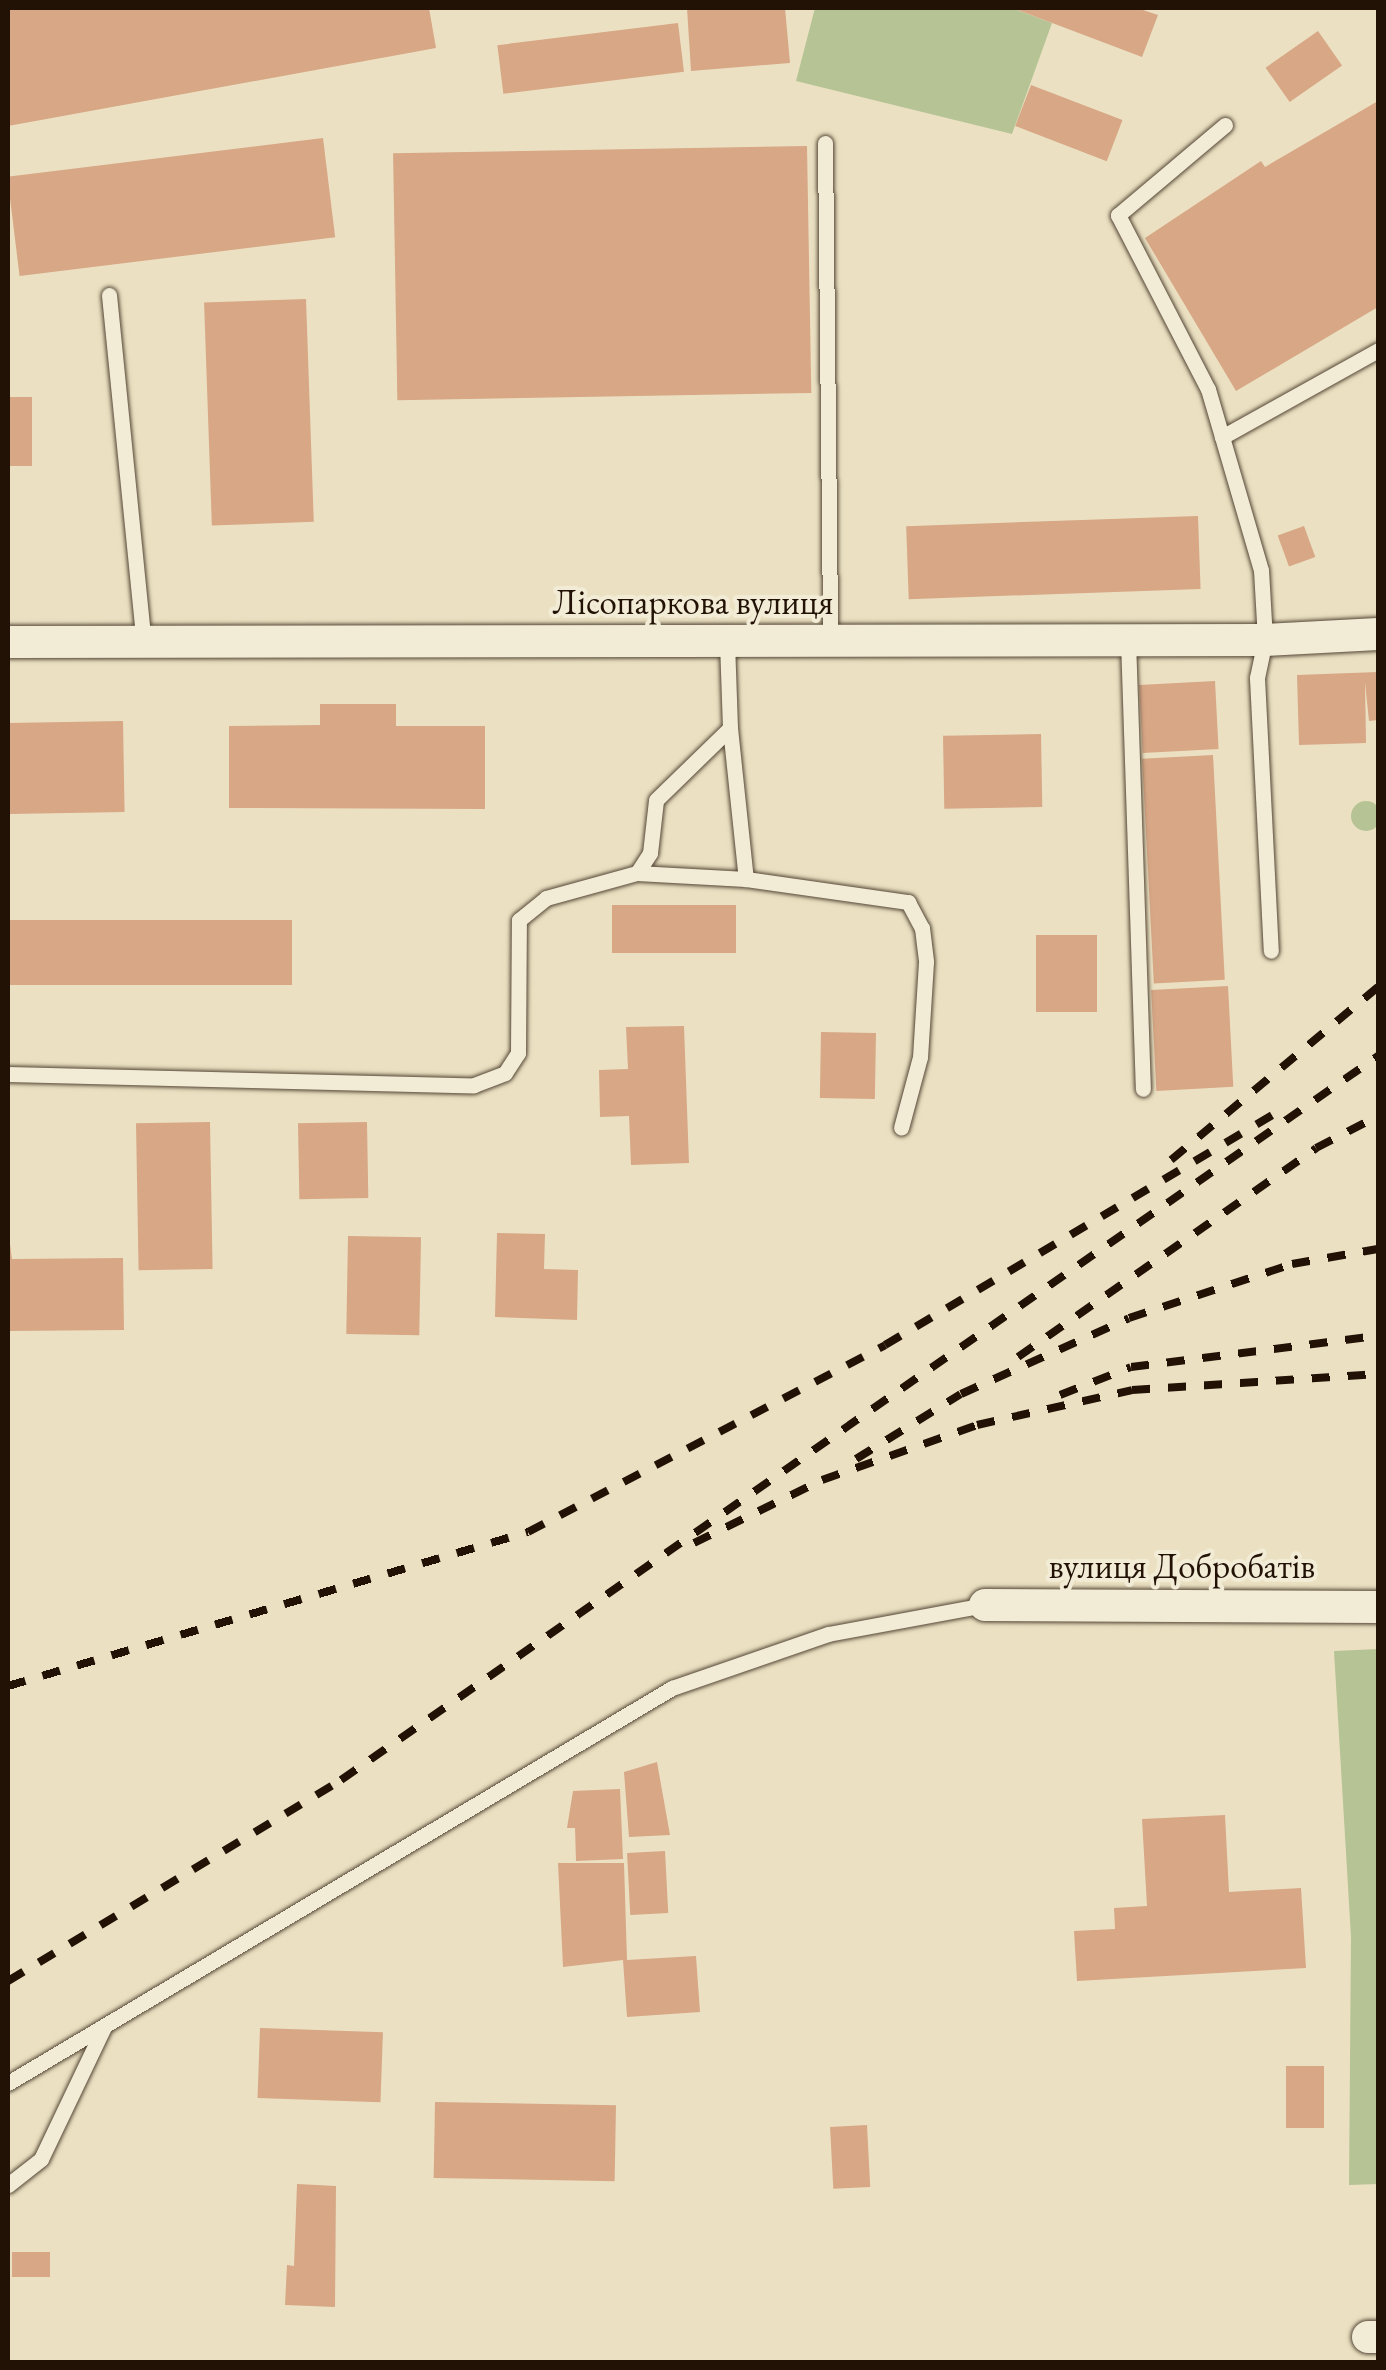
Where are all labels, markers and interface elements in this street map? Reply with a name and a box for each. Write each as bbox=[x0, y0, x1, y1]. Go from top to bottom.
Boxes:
street label: Лісопаркова вулиця bbox=[553, 581, 833, 623]
street label: вулиця Добробатів bbox=[1049, 1545, 1315, 1587]

